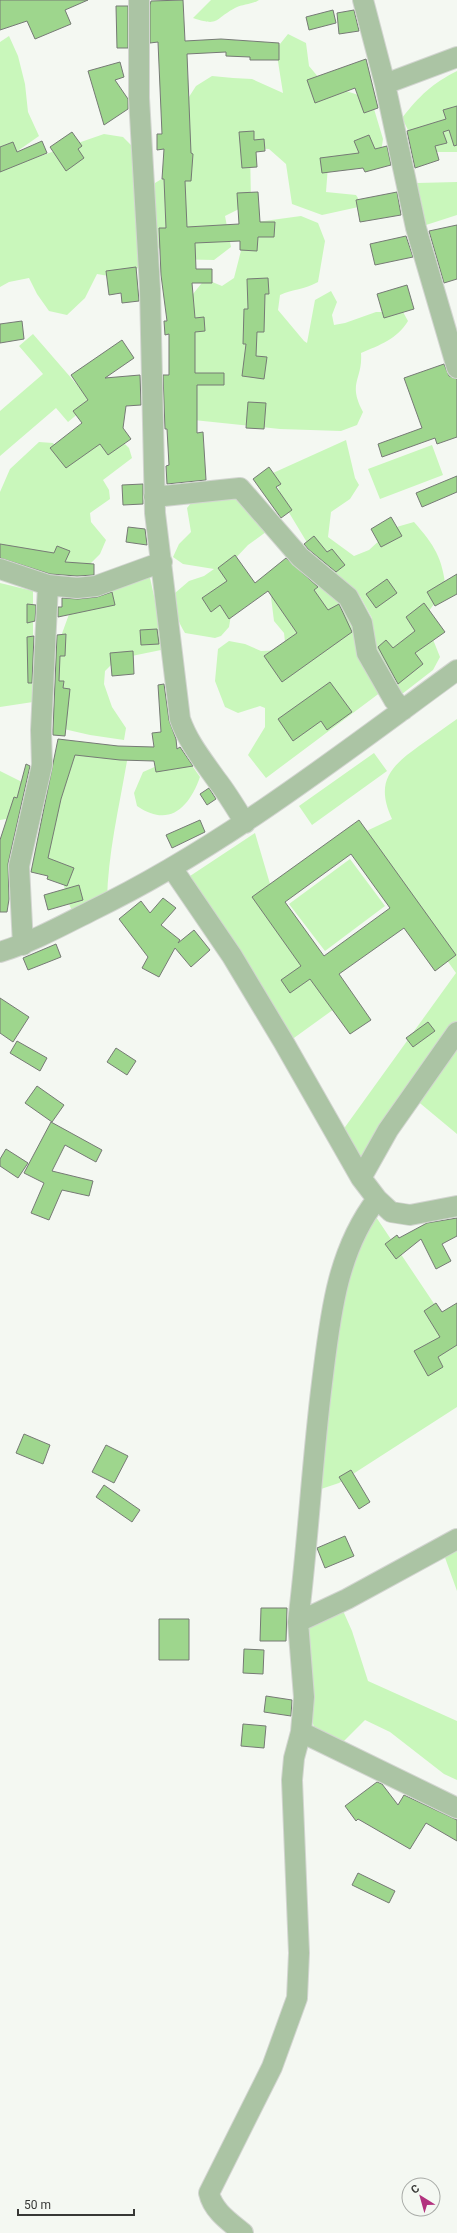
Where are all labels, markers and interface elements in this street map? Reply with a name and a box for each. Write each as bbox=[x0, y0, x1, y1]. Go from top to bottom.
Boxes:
north arrow bbox=[401, 2177, 441, 2217]
text: С bbox=[408, 2182, 422, 2197]
scale bar bbox=[18, 2191, 134, 2217]
text: 50 m bbox=[24, 2198, 51, 2212]

